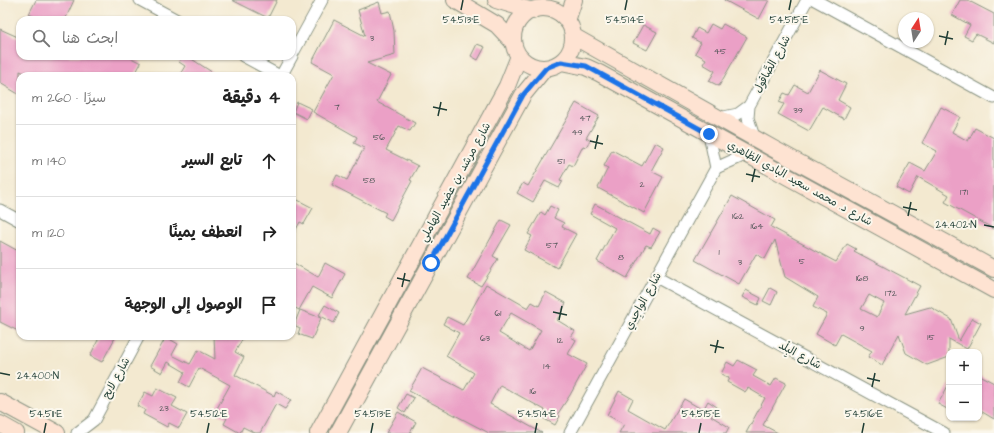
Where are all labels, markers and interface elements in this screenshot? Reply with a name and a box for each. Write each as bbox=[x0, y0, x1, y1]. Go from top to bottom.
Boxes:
north arrow bbox=[898, 12, 934, 48]
text: 54.513°E bbox=[443, 13, 480, 27]
text: 54.514°E bbox=[606, 13, 644, 27]
text: 54.515°E bbox=[770, 13, 809, 27]
search box bbox=[16, 16, 296, 60]
icon: search bbox=[30, 27, 52, 49]
text: ابحث هنا bbox=[62, 28, 118, 49]
house number: 3 bbox=[370, 32, 375, 45]
street label: شارع الصَّاقول bbox=[750, 33, 795, 96]
house number: 45 bbox=[714, 45, 727, 58]
text: 4 دقيقة bbox=[222, 86, 280, 110]
text: سيرًا · 260 m bbox=[32, 89, 106, 107]
house number: 7 bbox=[334, 101, 340, 114]
house number: 39 bbox=[793, 104, 803, 117]
house number: 47 bbox=[579, 112, 591, 125]
street label: شارع مرشد بن عضيد الهاملي bbox=[416, 120, 497, 246]
route end bbox=[700, 125, 718, 143]
house number: 49 bbox=[571, 126, 583, 139]
house number: 56 bbox=[373, 131, 385, 144]
street label: شارع د. محمد سعيد البادي الظاهري bbox=[724, 137, 875, 230]
text: تابع السير bbox=[183, 150, 242, 171]
icon: ahead bbox=[258, 150, 280, 172]
text: 140 m bbox=[32, 152, 66, 170]
house number: 51 bbox=[557, 155, 565, 168]
house number: 58 bbox=[363, 174, 375, 187]
house number: 2 bbox=[639, 178, 645, 191]
house number: 171 bbox=[960, 186, 968, 199]
house number: 162 bbox=[732, 210, 745, 223]
text: 24.402°N bbox=[935, 218, 977, 232]
house number: 164 bbox=[751, 220, 763, 233]
text: انعطف يمينًا bbox=[169, 222, 242, 243]
icon: right bbox=[258, 222, 280, 244]
text: 120 m bbox=[32, 224, 65, 242]
house number: 57 bbox=[546, 239, 558, 252]
house number: 1 bbox=[718, 246, 720, 259]
house number: 8 bbox=[618, 251, 624, 264]
route start bbox=[422, 254, 440, 272]
house number: 5 bbox=[799, 255, 806, 268]
house number: 3 bbox=[738, 256, 743, 269]
street label: شارع الواجِدي bbox=[621, 270, 666, 333]
house number: 168 bbox=[856, 272, 868, 285]
house number: 172 bbox=[885, 287, 898, 300]
text: الوصول إلى الوجهة bbox=[125, 294, 242, 315]
icon: arrive bbox=[258, 294, 280, 316]
house number: 61 bbox=[495, 307, 501, 320]
house number: 9 bbox=[859, 322, 865, 335]
house number: 15 bbox=[927, 331, 935, 344]
house number: 63 bbox=[480, 332, 491, 345]
house number: 12 bbox=[557, 334, 564, 347]
street label: شارع البِلْد bbox=[776, 337, 824, 373]
map controls bbox=[946, 349, 982, 421]
button: + bbox=[946, 349, 982, 385]
street label: شارع لايح bbox=[99, 355, 134, 402]
house number: 14 bbox=[543, 360, 551, 373]
text: 24.400°N bbox=[17, 369, 59, 383]
house number: 16 bbox=[530, 385, 537, 398]
button: − bbox=[946, 385, 982, 421]
house number: 23 bbox=[159, 402, 169, 415]
text: 54.511°E bbox=[29, 407, 63, 421]
text: 54.512°E bbox=[190, 407, 228, 421]
text: 54.513°E bbox=[355, 407, 392, 421]
text: 54.514°E bbox=[518, 407, 556, 421]
text: 54.515°E bbox=[682, 407, 721, 421]
text: 54.516°E bbox=[845, 407, 883, 421]

